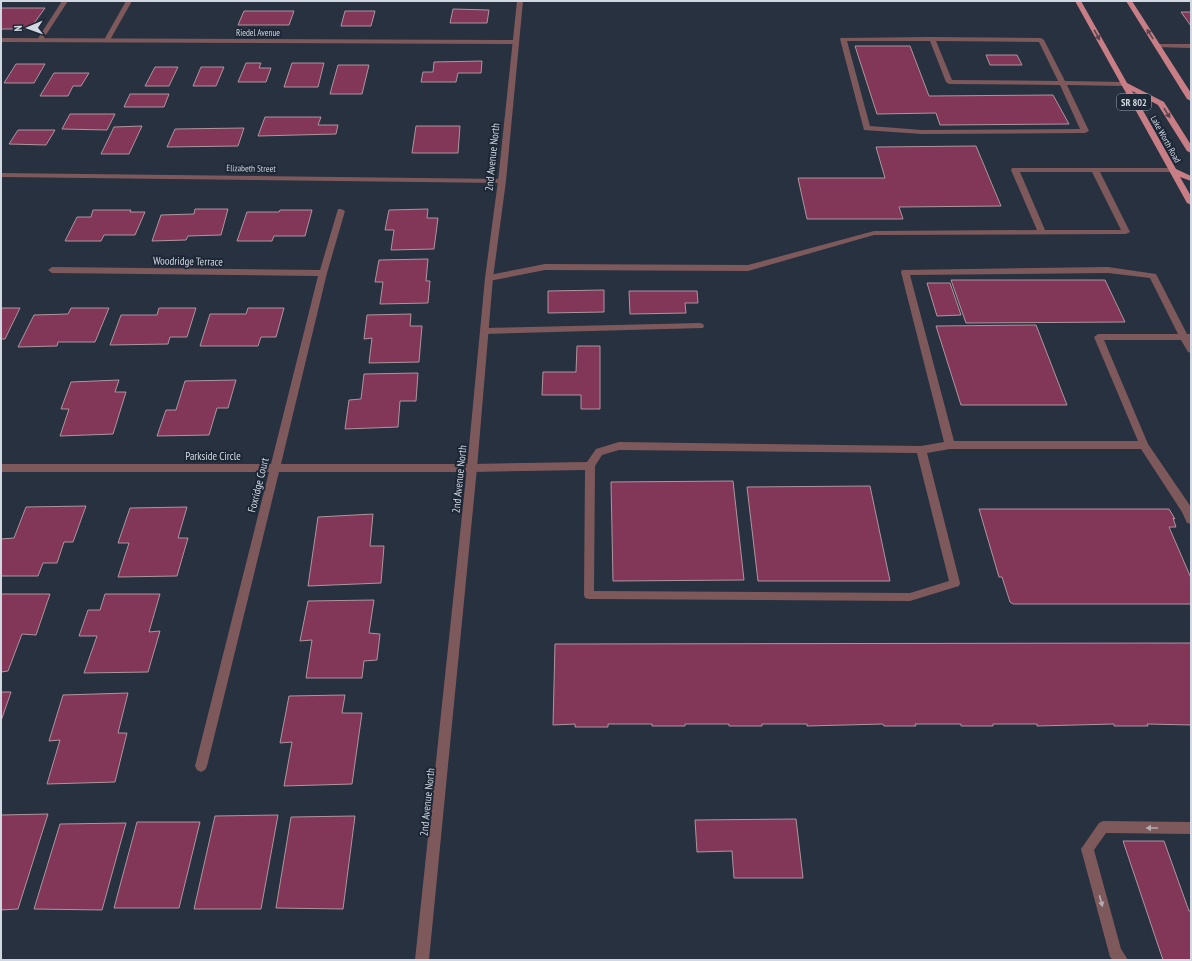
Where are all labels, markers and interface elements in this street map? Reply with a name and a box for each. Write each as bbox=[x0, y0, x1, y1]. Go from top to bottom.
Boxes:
north arrow bbox=[8, 8, 48, 48]
text: N bbox=[11, 25, 25, 32]
street label: Riedel Avenue bbox=[236, 27, 280, 38]
one-way arrow bbox=[1093, 29, 1100, 41]
one-way arrow bbox=[1146, 29, 1154, 39]
road number: SR 802 bbox=[1117, 94, 1151, 110]
one-way arrow bbox=[1163, 108, 1171, 118]
street label: Lake Worth Road bbox=[1149, 114, 1183, 165]
street label: 2nd Avenue North bbox=[481, 122, 503, 192]
street label: Elizabeth Street bbox=[226, 162, 276, 174]
street label: Woodridge Terrace bbox=[153, 253, 223, 269]
street label: 2nd Avenue North bbox=[448, 444, 470, 514]
street label: Parkside Circle bbox=[185, 449, 241, 463]
street label: Foxridge Court bbox=[244, 456, 272, 514]
street label: 2nd Avenue North bbox=[416, 767, 438, 837]
one-way arrow bbox=[1146, 824, 1158, 831]
one-way arrow bbox=[1098, 894, 1104, 907]

